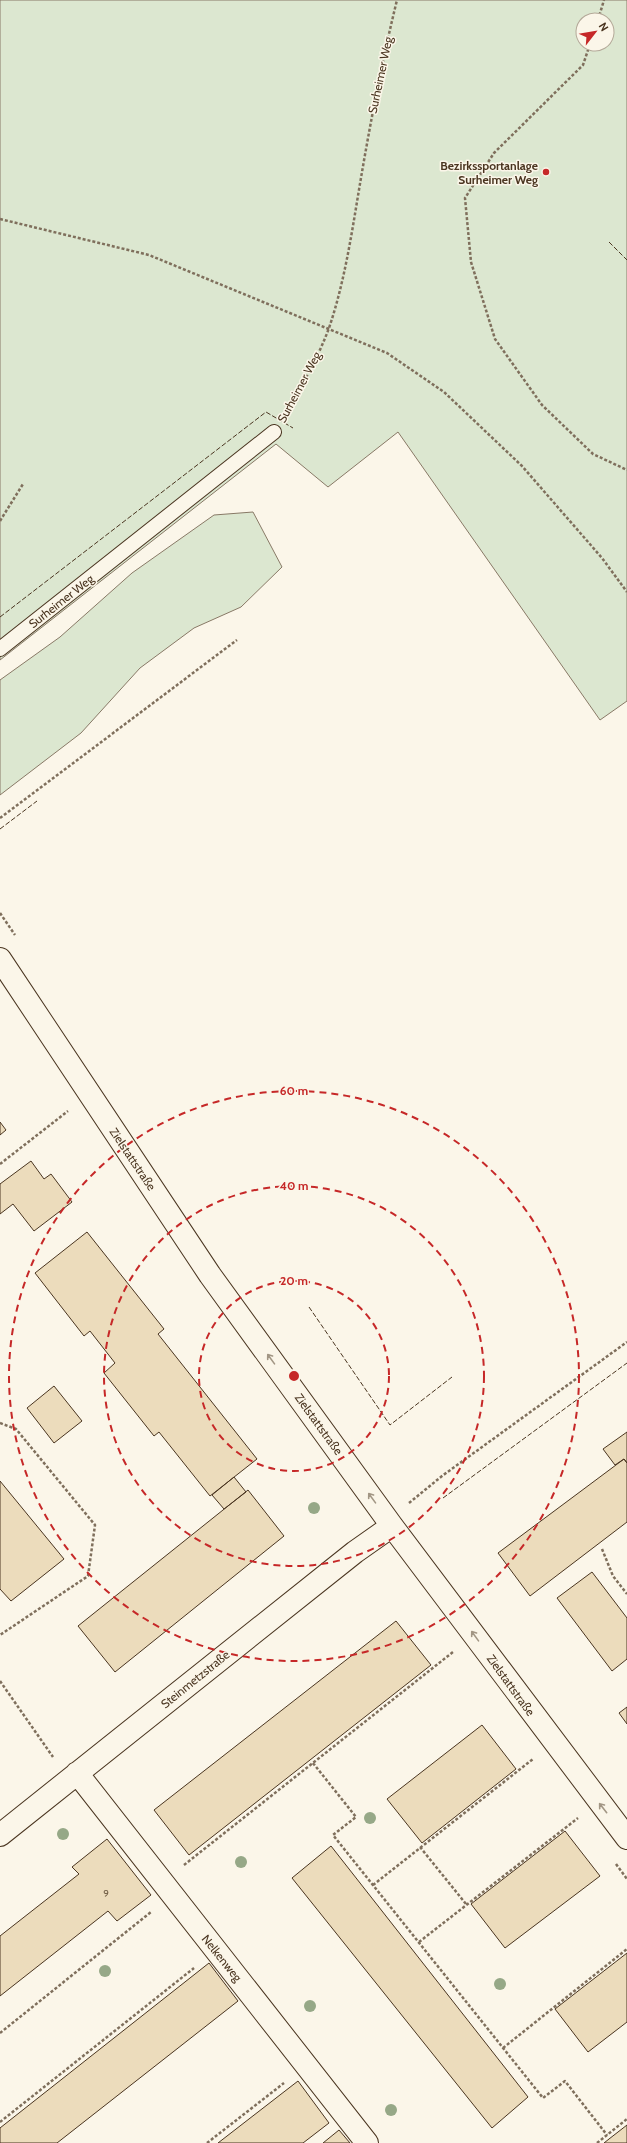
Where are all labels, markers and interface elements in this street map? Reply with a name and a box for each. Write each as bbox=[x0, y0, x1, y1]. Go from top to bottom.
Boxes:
north arrow bbox=[575, 12, 615, 52]
text: N bbox=[596, 20, 612, 34]
street label: Surheimer Weg bbox=[365, 34, 396, 115]
place label: Bezirkssportanlage Surheimer Weg bbox=[440, 158, 538, 187]
marker: Bezirkssportanlage Surheimer Weg bbox=[541, 167, 551, 177]
street label: Surheimer Weg bbox=[274, 348, 324, 425]
street label: Surheimer Weg bbox=[26, 570, 97, 631]
text: 60 m bbox=[280, 1083, 308, 1098]
street label: Zielstattstraße bbox=[107, 1125, 159, 1193]
text: 40 m bbox=[279, 1178, 309, 1193]
text: 20 m bbox=[280, 1273, 308, 1288]
one-way arrow bbox=[267, 1354, 275, 1365]
centre of rings bbox=[287, 1369, 301, 1383]
street label: Zielstattstraße bbox=[292, 1390, 346, 1458]
one-way arrow bbox=[368, 1493, 376, 1504]
one-way arrow bbox=[471, 1631, 479, 1642]
street label: Steinmetzstraße bbox=[158, 1647, 232, 1711]
street label: Zielstattstraße bbox=[484, 1651, 538, 1719]
one-way arrow bbox=[599, 1802, 607, 1813]
house number: 9 bbox=[103, 1887, 109, 1900]
street label: Nelkenweg bbox=[199, 1932, 246, 1985]

